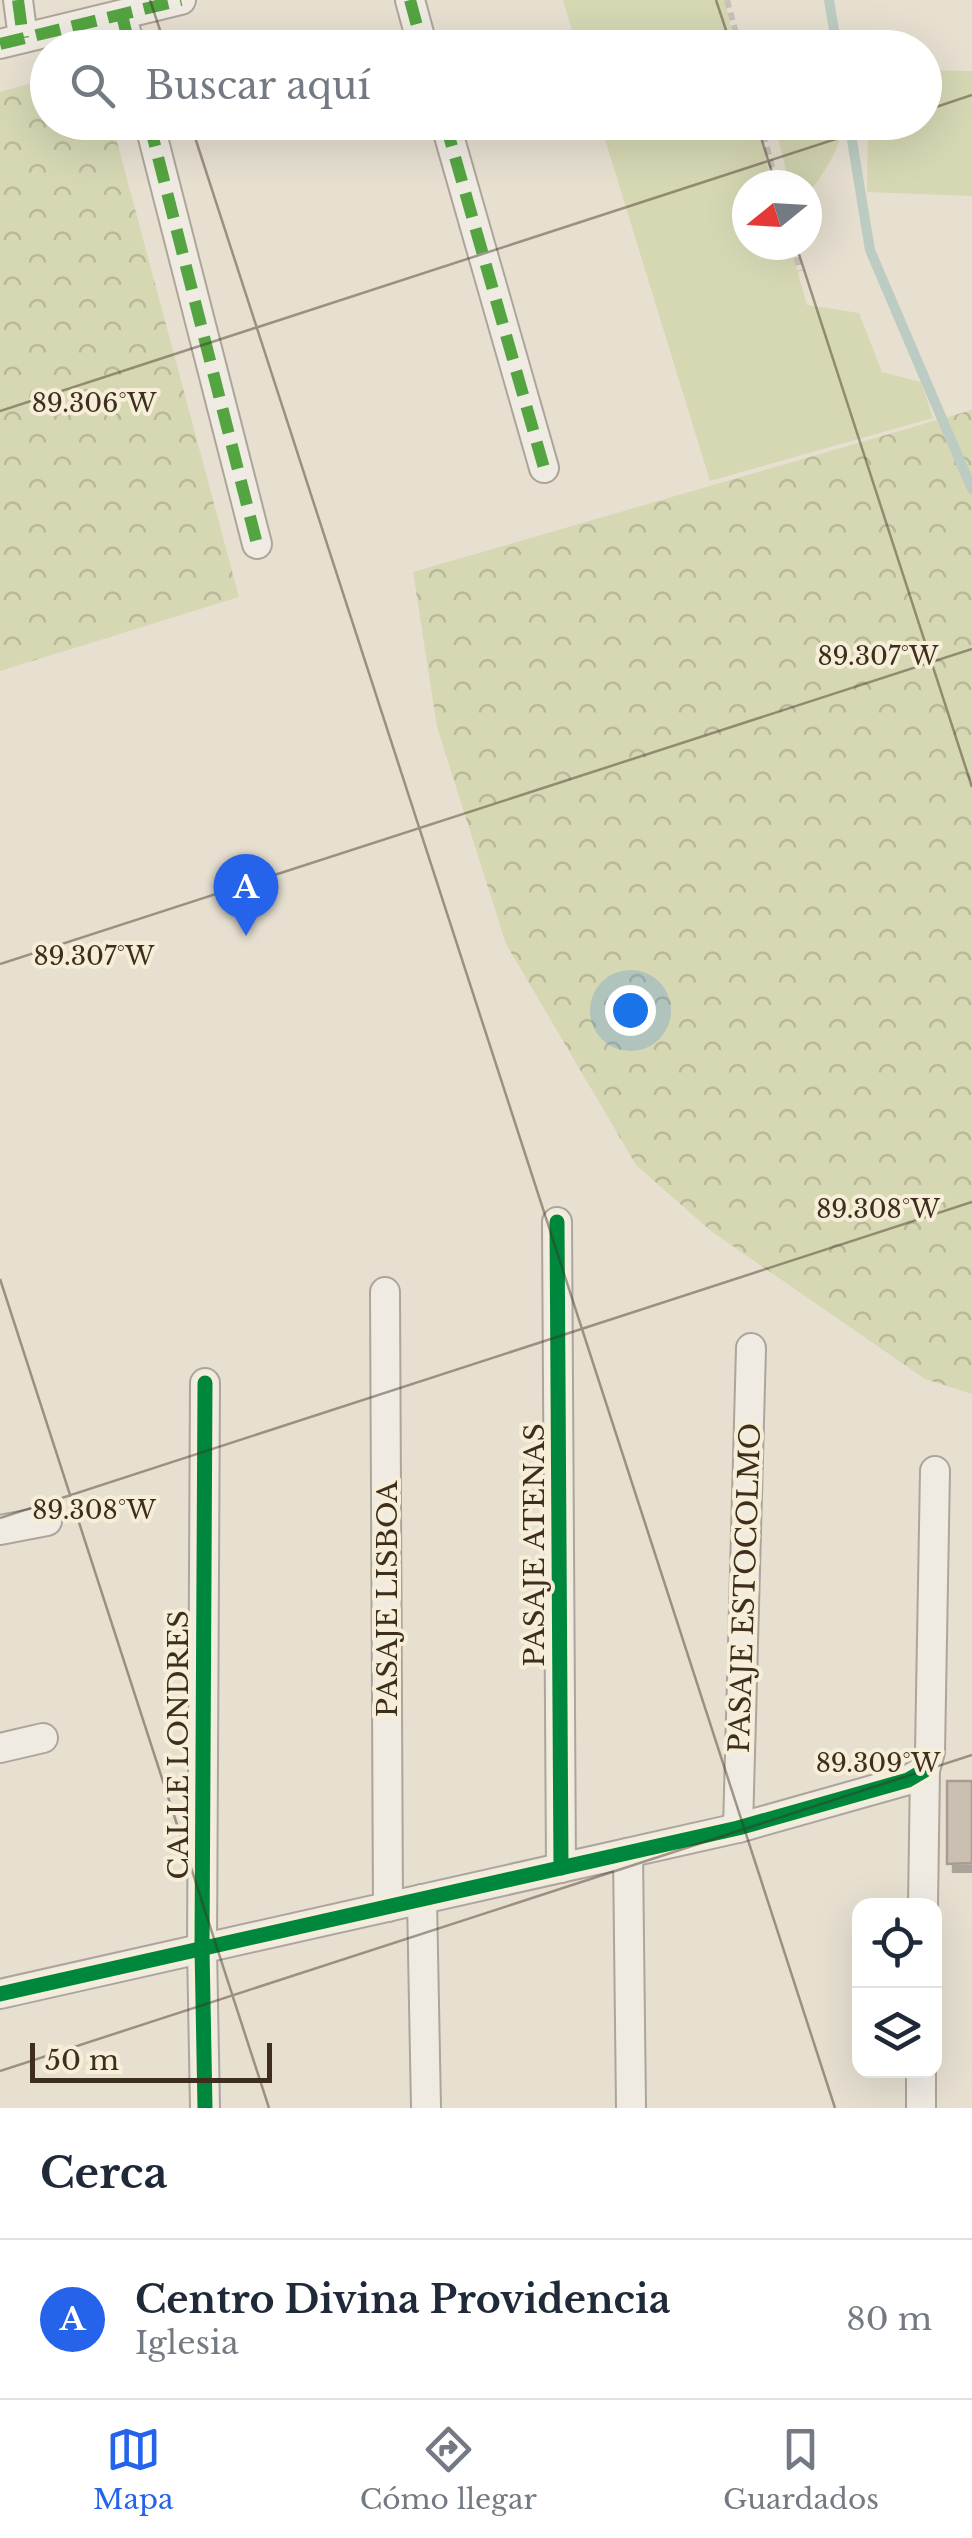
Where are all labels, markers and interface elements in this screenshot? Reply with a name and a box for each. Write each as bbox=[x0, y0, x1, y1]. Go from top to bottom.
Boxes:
search box bbox=[30, 30, 942, 140]
icon: search bbox=[65, 58, 120, 113]
text: Buscar aquí bbox=[145, 62, 370, 109]
north arrow bbox=[732, 170, 822, 260]
text: 89.306°W bbox=[32, 388, 157, 419]
text: 89.307°W bbox=[817, 641, 939, 672]
pin: A bbox=[214, 854, 278, 936]
text: 89.307°W bbox=[33, 941, 155, 972]
your location bbox=[605, 985, 656, 1036]
text: 89.308°W bbox=[816, 1194, 940, 1225]
street label: PASAJE ESTOCOLMO bbox=[722, 1422, 768, 1754]
street label: PASAJE ATENAS bbox=[517, 1423, 552, 1667]
street label: PASAJE LISBOA bbox=[370, 1480, 405, 1717]
text: 89.308°W bbox=[32, 1495, 156, 1526]
street label: CALLE LONDRES bbox=[161, 1610, 196, 1880]
text: 89.309°W bbox=[816, 1748, 941, 1779]
map controls bbox=[852, 1898, 942, 2078]
button: locate bbox=[852, 1898, 942, 1988]
button: layers bbox=[852, 1988, 942, 2078]
scale bar bbox=[30, 2038, 272, 2082]
text: 50 m bbox=[45, 2043, 119, 2078]
text: Cerca bbox=[40, 2147, 168, 2199]
text: Centro Divina Providencia bbox=[135, 2276, 671, 2323]
text: A bbox=[60, 2299, 85, 2339]
text: 80 m bbox=[846, 2299, 932, 2339]
text: Iglesia bbox=[135, 2323, 239, 2363]
tab: Mapa bbox=[93, 2422, 174, 2517]
tab: Cómo llegar bbox=[360, 2422, 537, 2517]
tab: Guardados bbox=[723, 2422, 879, 2517]

